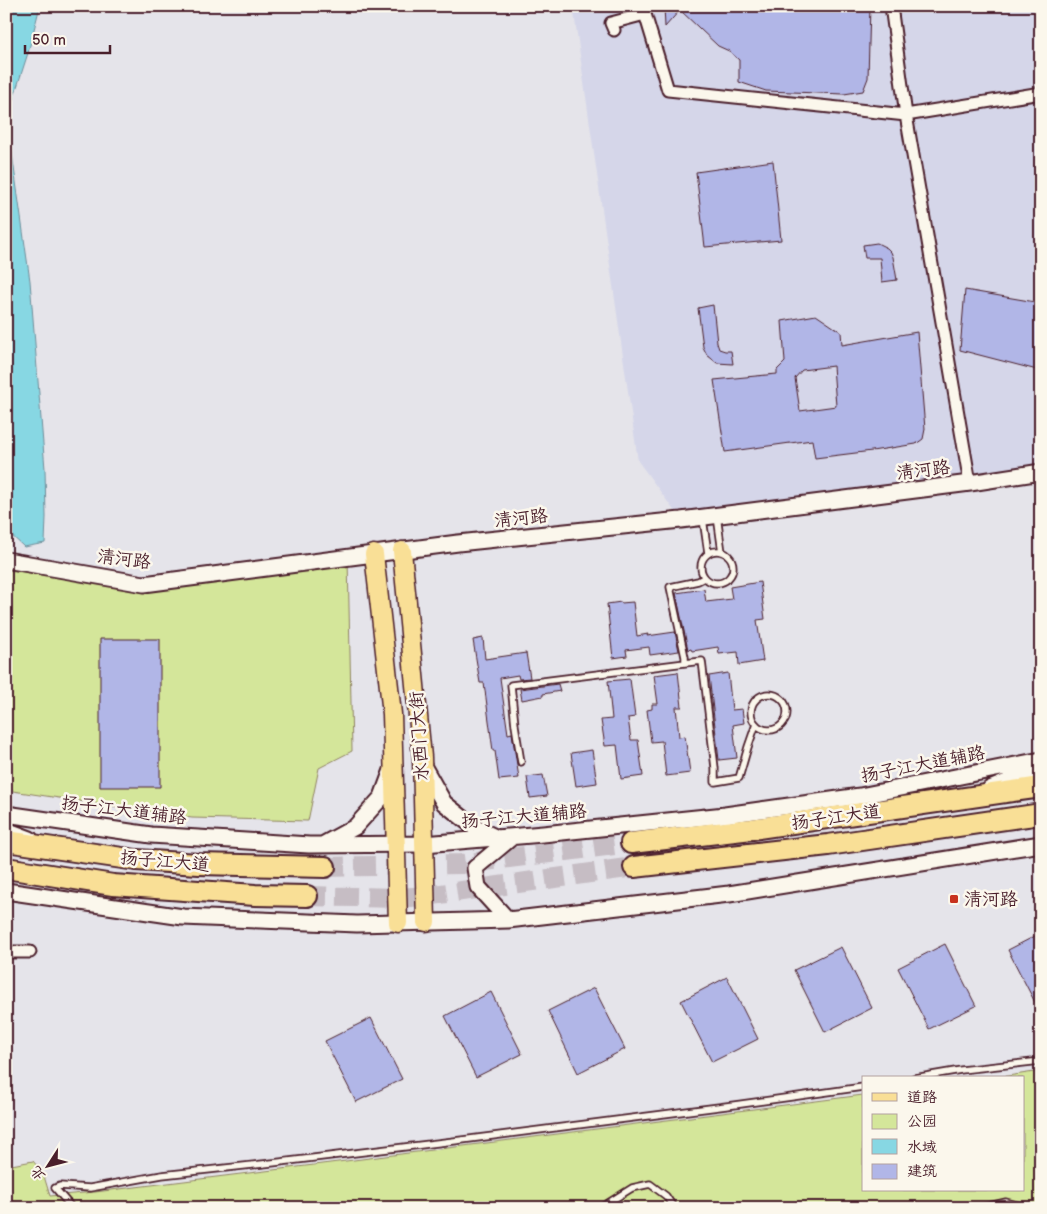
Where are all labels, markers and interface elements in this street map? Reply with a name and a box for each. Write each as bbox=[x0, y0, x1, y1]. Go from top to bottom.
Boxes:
scale bar bbox=[25, 22, 110, 54]
text: 50 m bbox=[32, 31, 66, 50]
street label: 清河路 bbox=[895, 457, 951, 484]
street label: 清河路 bbox=[493, 505, 549, 532]
street label: 清河路 bbox=[96, 546, 152, 573]
street label: 水西门大街 bbox=[406, 690, 433, 782]
street label: 扬子江大道辅路 bbox=[859, 742, 987, 787]
street label: 扬子江大道辅路 bbox=[60, 792, 188, 829]
street label: 扬子江大道辅路 bbox=[460, 801, 588, 832]
street label: 扬子江大道 bbox=[790, 801, 882, 834]
street label: 扬子江大道 bbox=[119, 847, 211, 876]
place label: 清河路 bbox=[964, 889, 1018, 910]
marker: 清河路 bbox=[948, 893, 960, 905]
legend bbox=[862, 1076, 1024, 1192]
text: 道路 bbox=[907, 1088, 937, 1107]
text: 公园 bbox=[907, 1112, 937, 1131]
text: 水域 bbox=[907, 1138, 937, 1157]
north arrow bbox=[22, 1142, 72, 1192]
text: 建筑 bbox=[907, 1162, 937, 1181]
text: 北 bbox=[27, 1163, 49, 1184]

